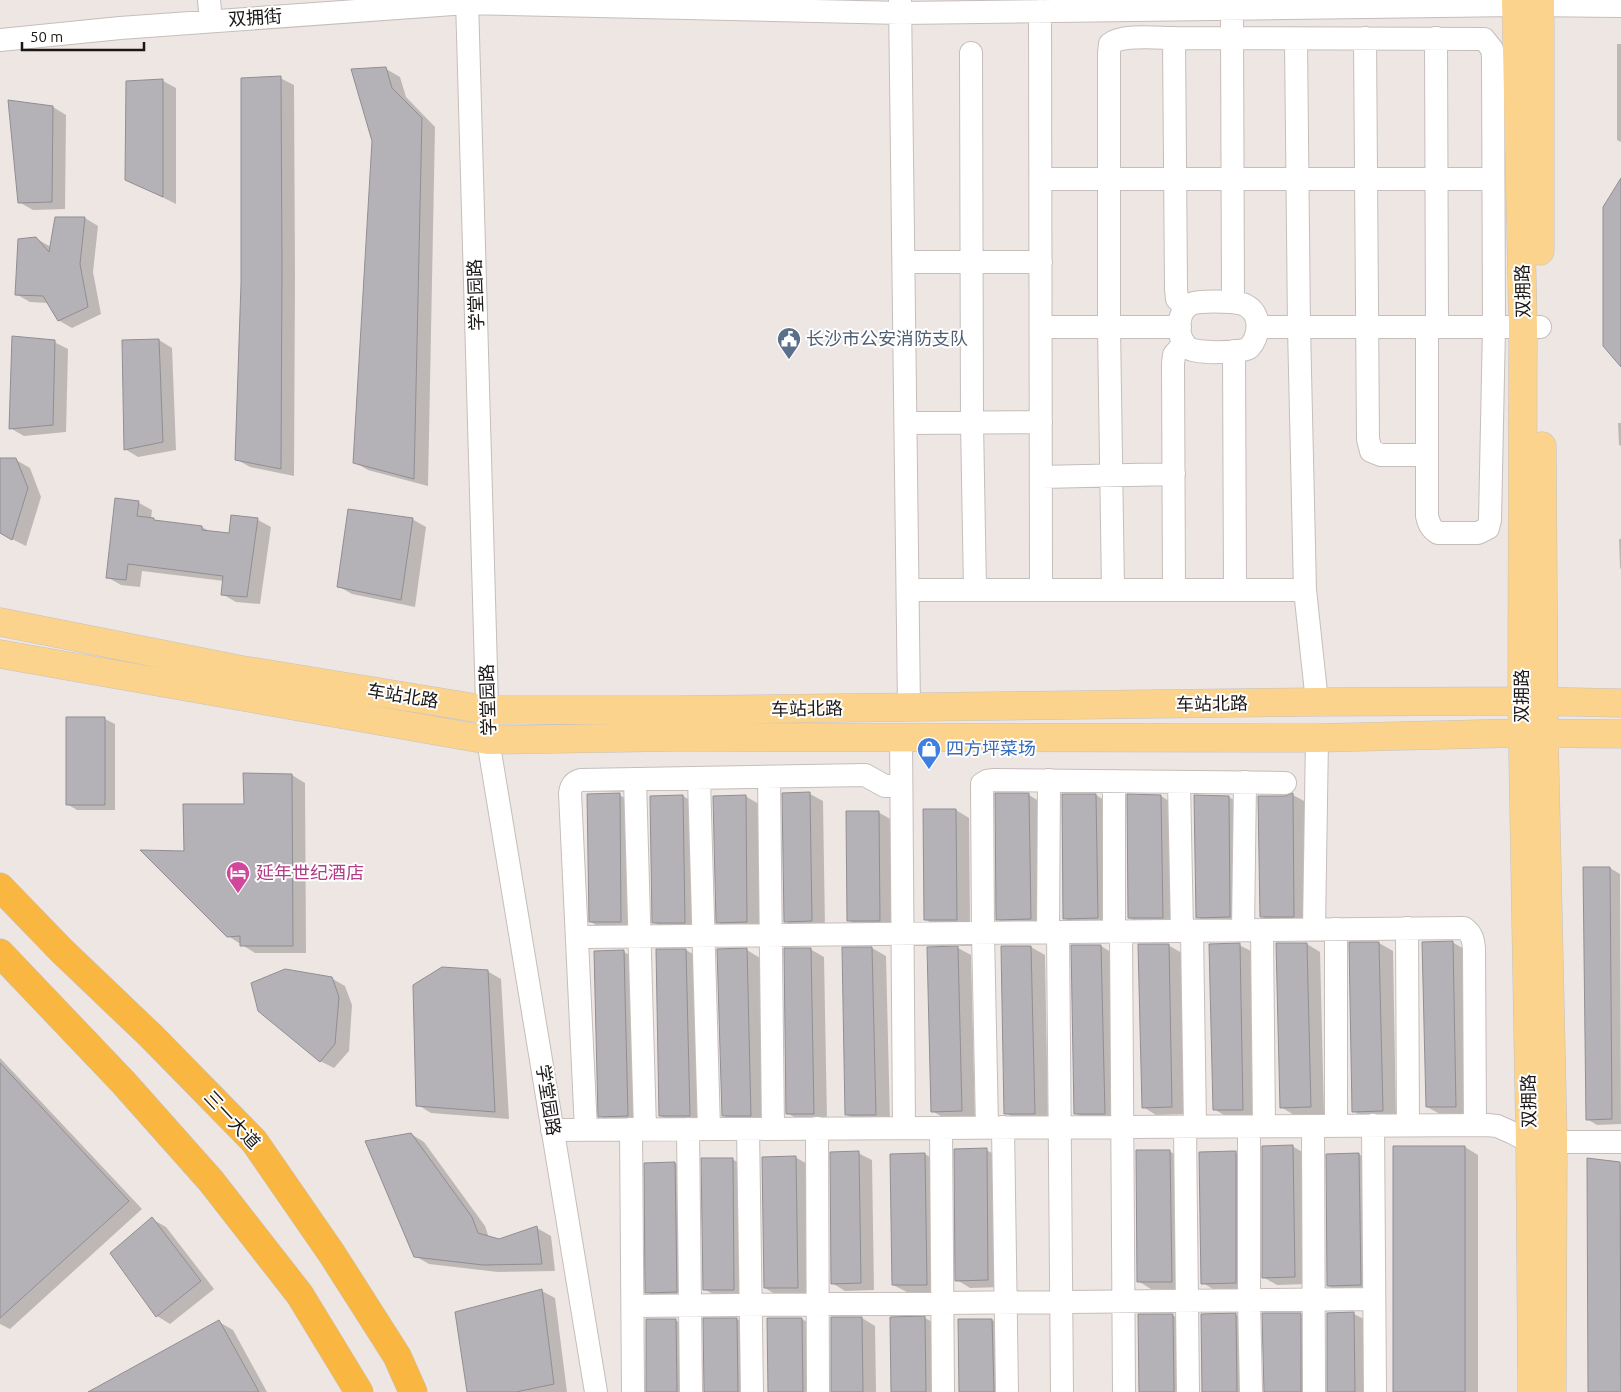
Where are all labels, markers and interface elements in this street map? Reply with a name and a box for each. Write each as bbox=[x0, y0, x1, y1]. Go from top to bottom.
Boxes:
street label: 双拥街 bbox=[227, 5, 283, 29]
scale bar bbox=[22, 20, 145, 52]
text: 50 m bbox=[30, 28, 63, 45]
street label: 学堂园路 bbox=[464, 259, 486, 331]
street label: 双拥路 bbox=[1512, 264, 1532, 318]
public building icon: 长沙市公安消防支队 bbox=[776, 326, 802, 360]
place label: 长沙市公安消防支队 bbox=[806, 328, 968, 348]
street label: 学堂园路 bbox=[476, 664, 498, 736]
street label: 双拥路 bbox=[1511, 669, 1531, 723]
street label: 车站北路 bbox=[366, 680, 440, 711]
street label: 车站北路 bbox=[1176, 692, 1248, 714]
street label: 车站北路 bbox=[771, 697, 843, 719]
shop icon: 四方坪菜场 bbox=[916, 736, 942, 770]
place label: 四方坪菜场 bbox=[946, 738, 1036, 758]
hotel icon: 延年世纪酒店 bbox=[225, 860, 251, 894]
place label: 延年世纪酒店 bbox=[256, 862, 364, 882]
street label: 学堂园路 bbox=[533, 1063, 564, 1137]
street label: 双拥路 bbox=[1518, 1074, 1538, 1128]
street label: 三一大道 bbox=[201, 1086, 265, 1152]

